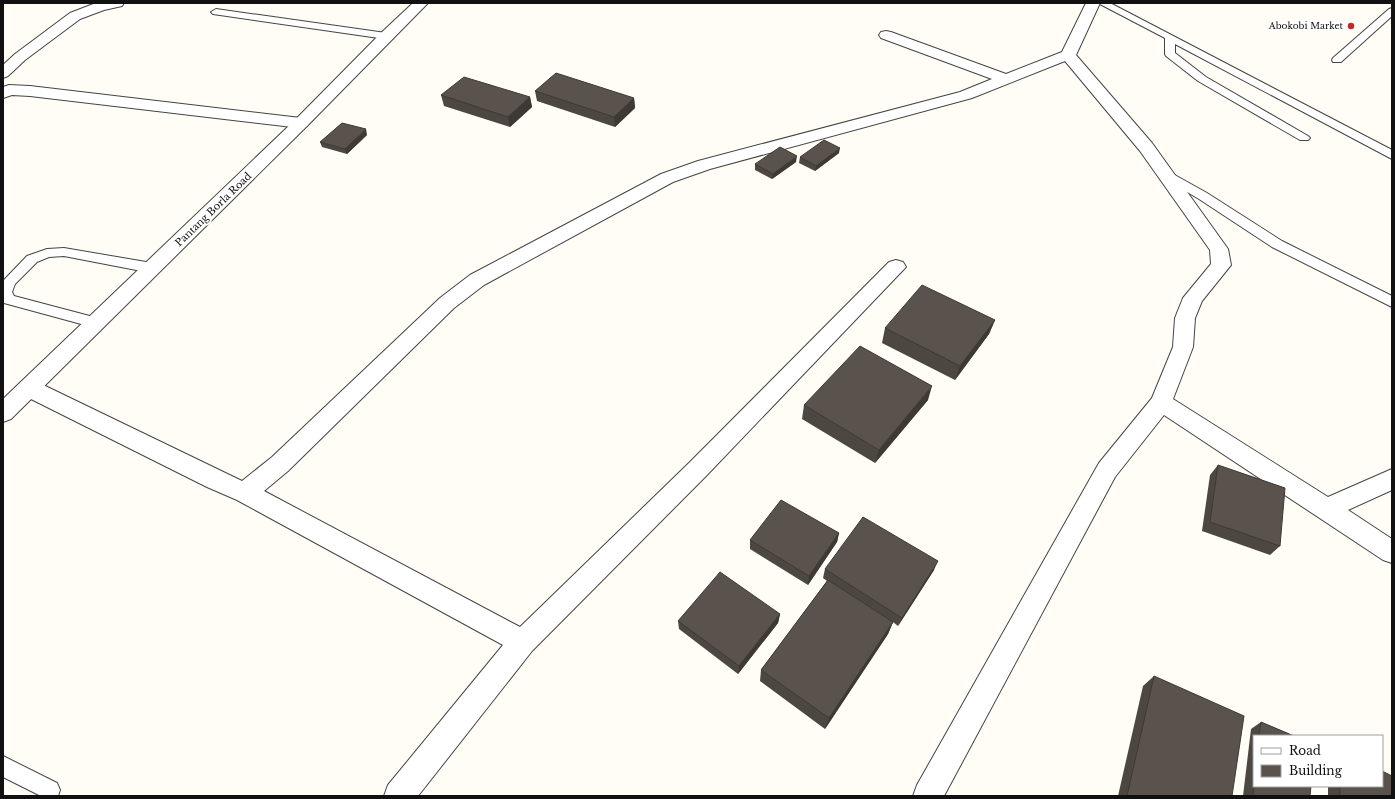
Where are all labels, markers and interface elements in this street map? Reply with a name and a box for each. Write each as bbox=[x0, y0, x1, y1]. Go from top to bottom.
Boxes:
place label: Abokobi Market bbox=[1268, 20, 1344, 31]
marker: Abokobi Market bbox=[1346, 21, 1356, 31]
street label: Pantang Borla Road bbox=[172, 169, 254, 249]
legend bbox=[1253, 735, 1383, 787]
text: Road bbox=[1289, 743, 1321, 758]
text: Building bbox=[1289, 763, 1343, 778]

